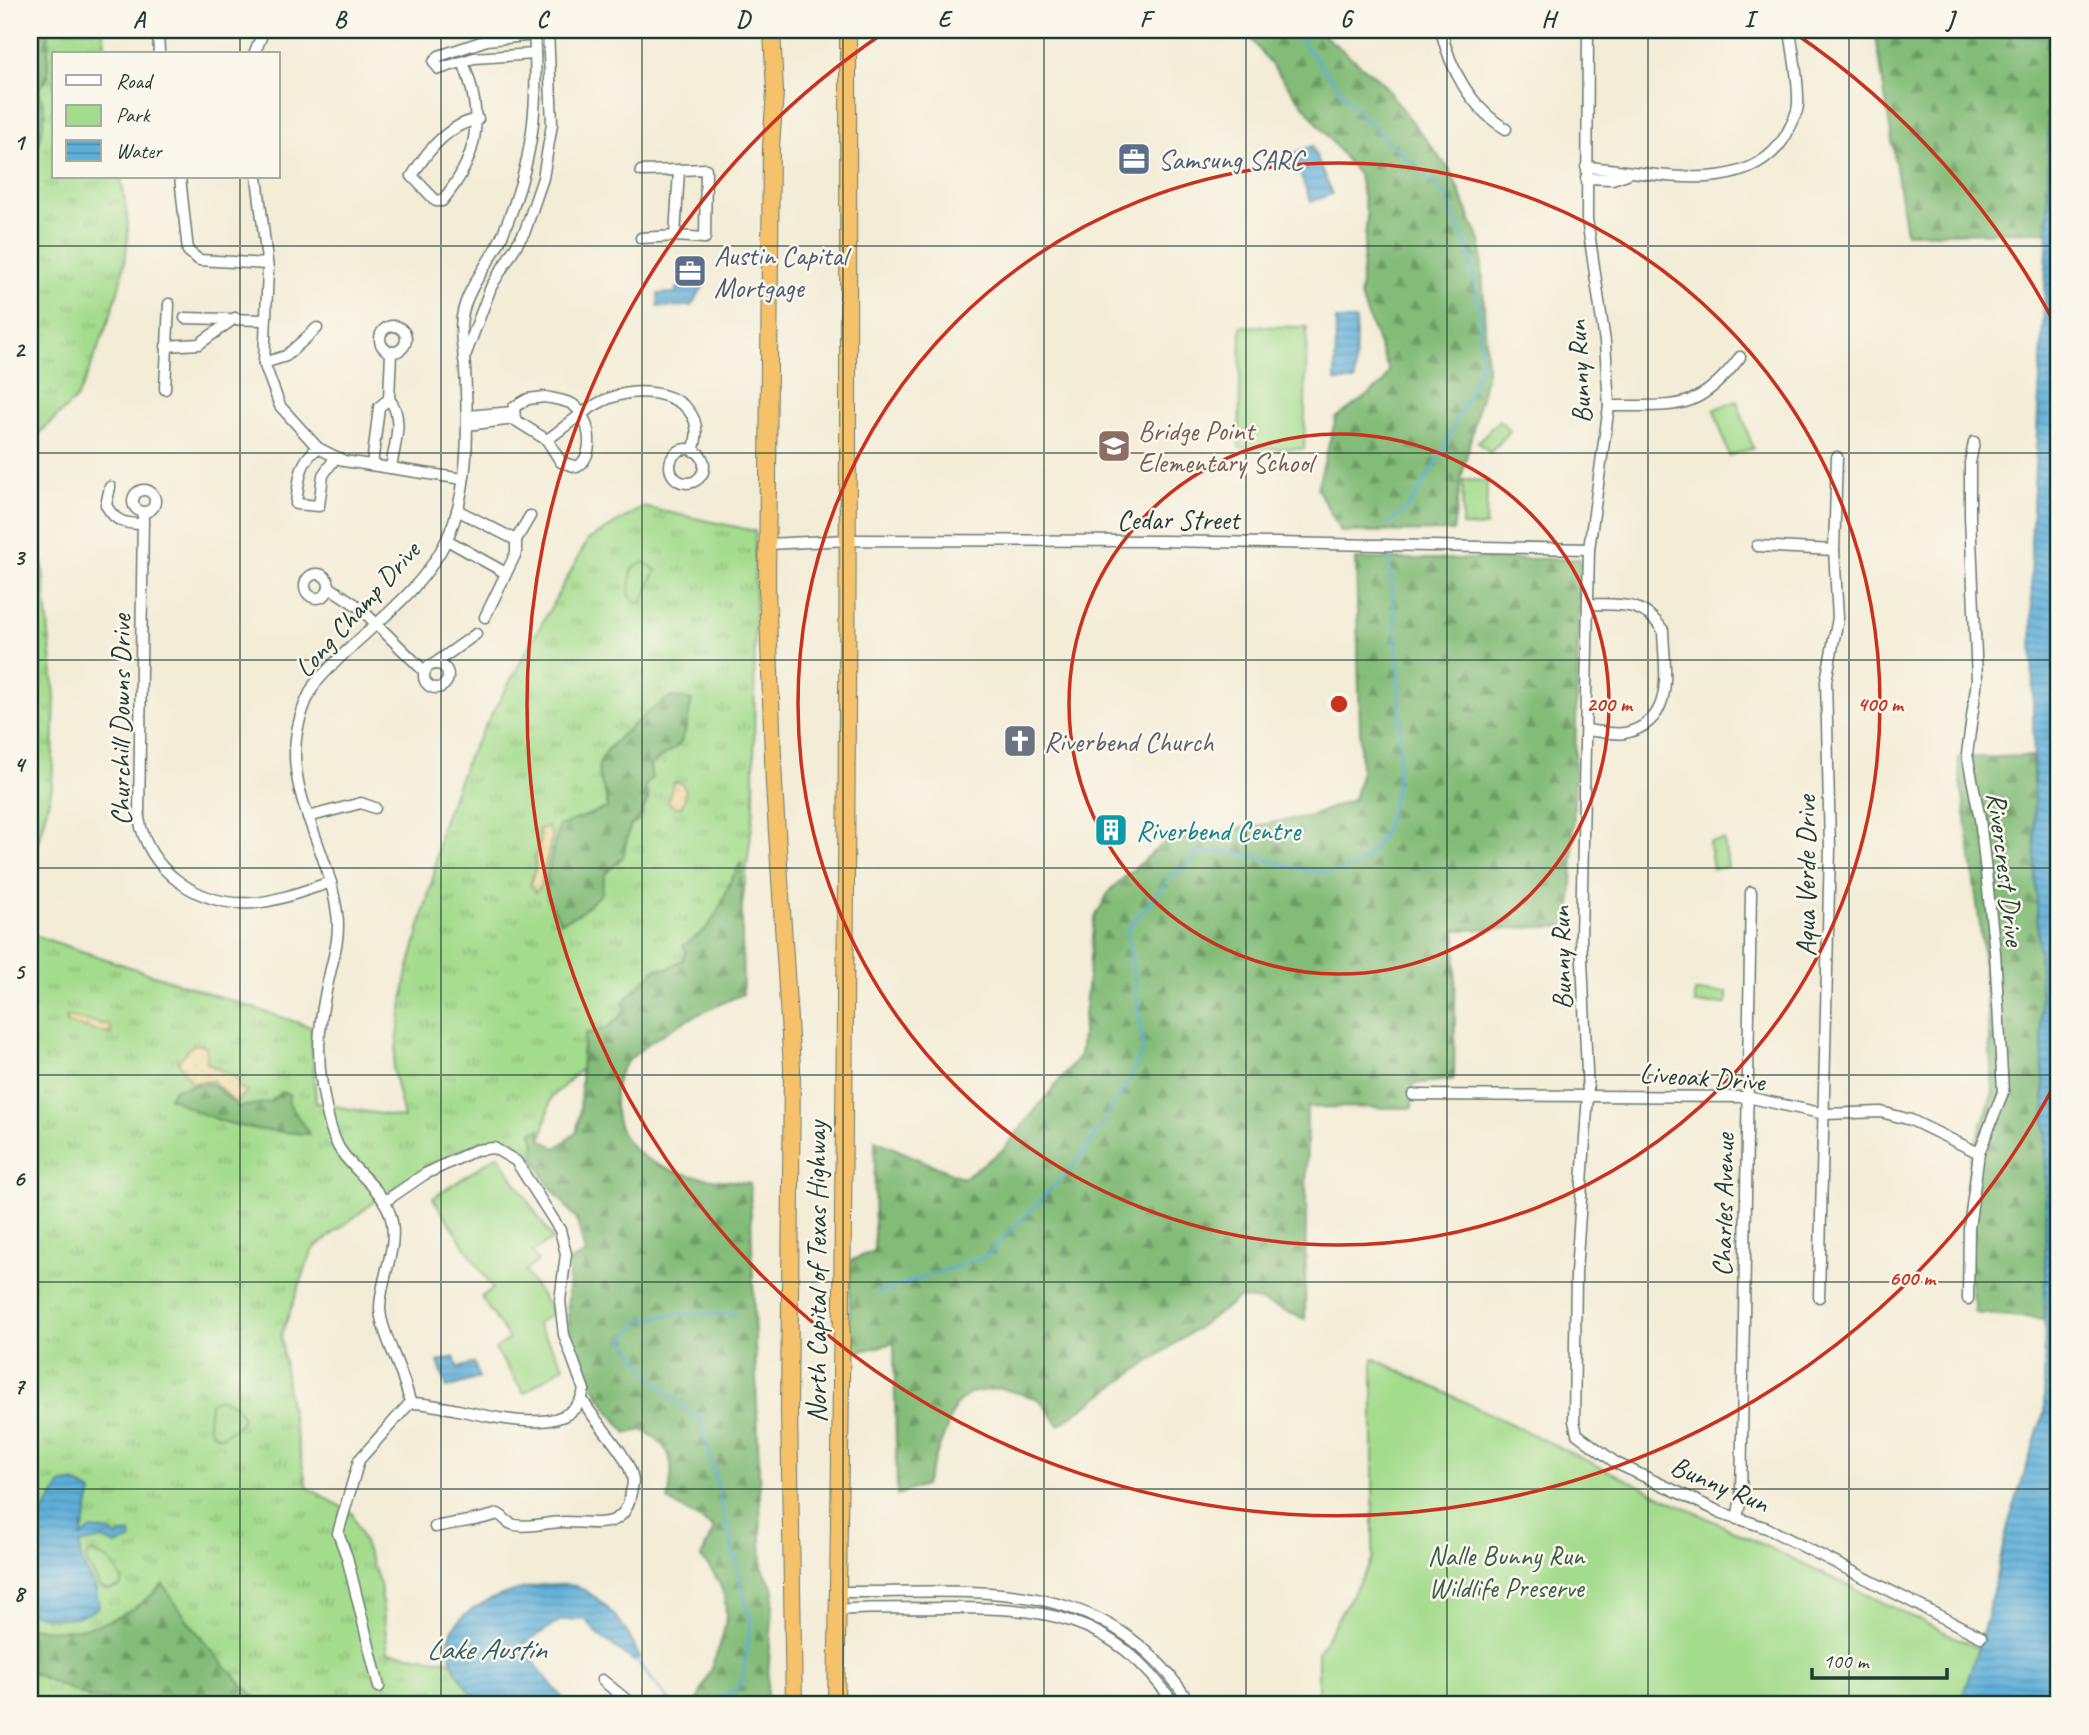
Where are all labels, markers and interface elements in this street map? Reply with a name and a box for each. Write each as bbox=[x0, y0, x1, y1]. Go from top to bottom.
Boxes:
text: A bbox=[133, 5, 147, 34]
text: B bbox=[334, 5, 348, 34]
text: C bbox=[537, 5, 551, 34]
text: D bbox=[736, 5, 752, 34]
text: E bbox=[938, 5, 954, 34]
text: F bbox=[1140, 5, 1156, 34]
text: G bbox=[1340, 5, 1355, 34]
text: H bbox=[1541, 5, 1559, 34]
text: I bbox=[1744, 5, 1759, 34]
text: J bbox=[1944, 5, 1957, 34]
legend bbox=[52, 52, 280, 178]
text: Road bbox=[116, 68, 155, 94]
text: Park bbox=[116, 102, 151, 128]
text: 1 bbox=[14, 128, 27, 157]
text: Water bbox=[116, 138, 163, 164]
office icon: Samsung SARC bbox=[1115, 140, 1153, 178]
place label: Samsung SARC bbox=[1158, 142, 1307, 177]
place label: Austin Capital Mortgage bbox=[714, 238, 853, 305]
office icon: Austin Capital Mortgage bbox=[671, 252, 709, 290]
street label: Bunny Run bbox=[1559, 318, 1599, 425]
text: 2 bbox=[14, 335, 27, 364]
place label: Bridge Point Elementary School bbox=[1138, 413, 1318, 480]
school or university icon: Bridge Point Elementary School bbox=[1095, 427, 1133, 465]
street label: Cedar Street bbox=[1117, 502, 1242, 537]
street label: Long Champ Drive bbox=[287, 532, 429, 684]
text: 3 bbox=[14, 543, 27, 572]
street label: Churchill Downs Drive bbox=[103, 613, 138, 826]
text: 200 m bbox=[1586, 691, 1634, 717]
text: 400 m bbox=[1857, 691, 1905, 717]
centre of rings bbox=[1327, 692, 1351, 716]
church icon: Riverbend Church bbox=[1001, 722, 1039, 760]
place label: Riverbend Church bbox=[1044, 724, 1214, 759]
text: 4 bbox=[14, 750, 27, 779]
street label: Rivercrest Drive bbox=[1979, 790, 2033, 950]
street label: Aqua Verde Drive bbox=[1788, 793, 1823, 957]
building icon: Riverbend Centre bbox=[1092, 811, 1130, 849]
place label: Riverbend Centre bbox=[1136, 813, 1302, 848]
street label: Bunny Run bbox=[1543, 905, 1579, 1010]
text: 5 bbox=[14, 957, 26, 986]
street label: Liveoak Drive bbox=[1638, 1055, 1768, 1099]
street label: North Capital of Texas Highway bbox=[799, 1119, 834, 1423]
street label: Charles Avenue bbox=[1704, 1131, 1742, 1277]
text: 6 bbox=[14, 1164, 27, 1193]
text: 600 m bbox=[1889, 1265, 1937, 1291]
text: 7 bbox=[14, 1372, 27, 1401]
street label: Bunny Run bbox=[1666, 1448, 1776, 1521]
park label: Nalle Bunny Run Wildlife Preserve bbox=[1428, 1538, 1586, 1605]
text: 8 bbox=[14, 1579, 27, 1608]
water label: Lake Austin bbox=[426, 1630, 548, 1668]
scale bar bbox=[1812, 1637, 1947, 1681]
text: 100 m bbox=[1823, 1648, 1870, 1674]

